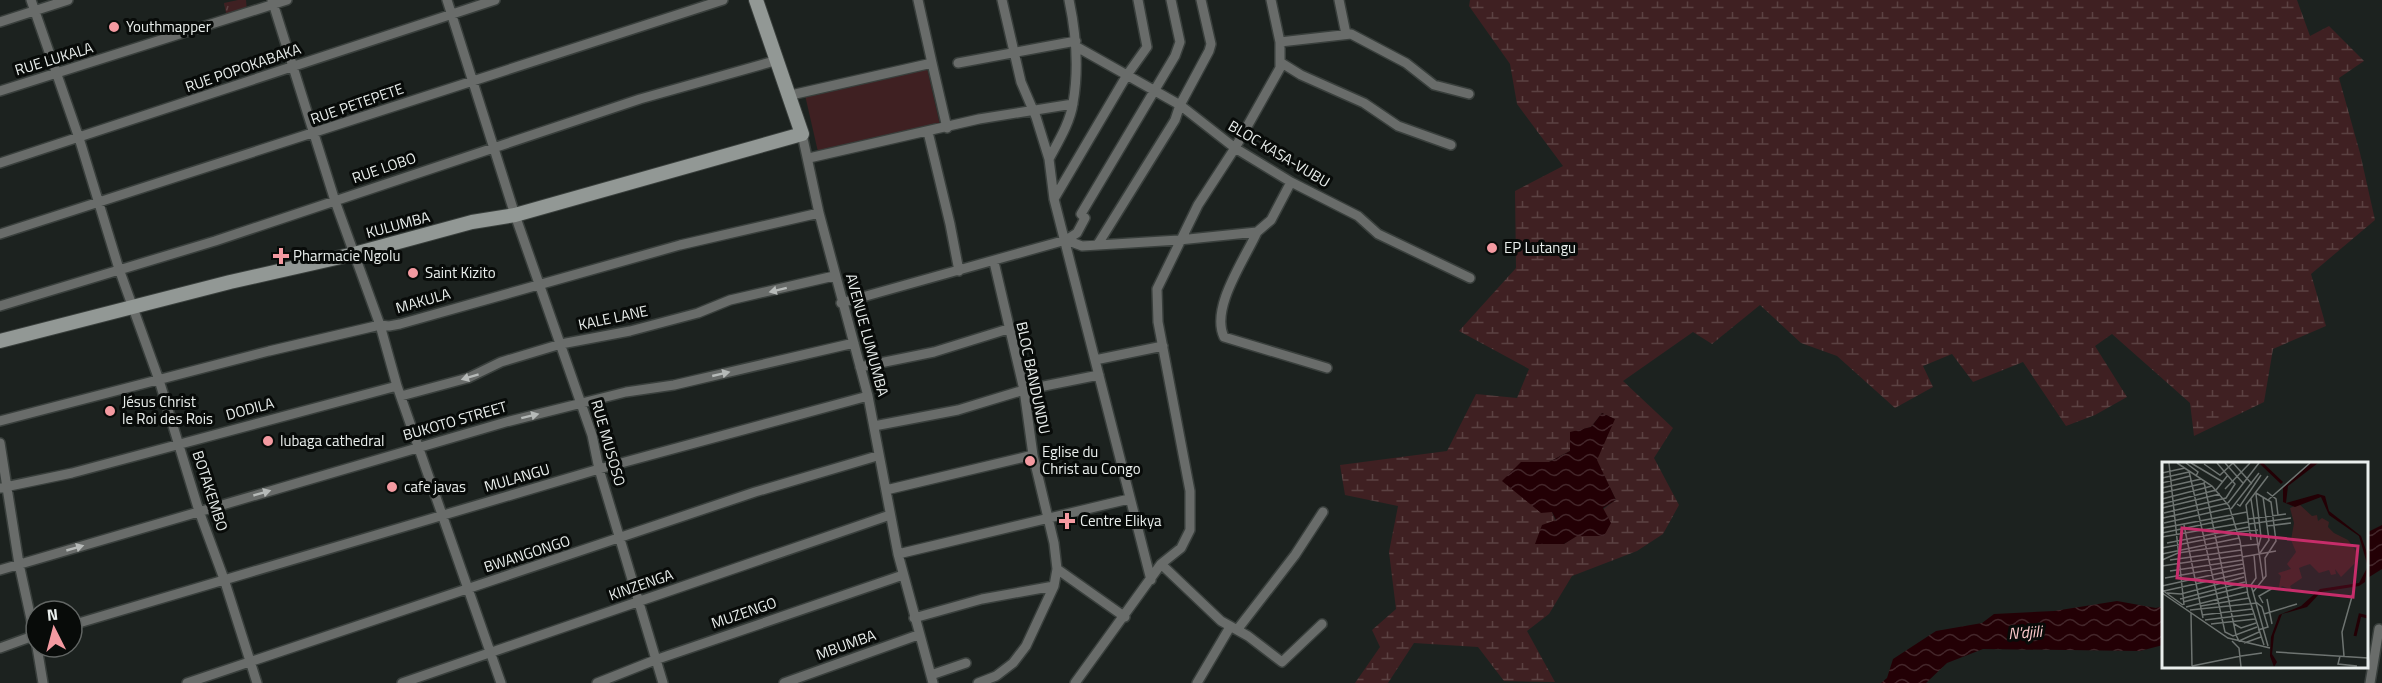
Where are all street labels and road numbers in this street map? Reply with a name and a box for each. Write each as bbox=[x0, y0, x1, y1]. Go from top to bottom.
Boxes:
street label: RUE LUKALA bbox=[12, 36, 96, 81]
street label: RUE POPOKABAKA bbox=[182, 37, 304, 98]
street label: RUE PETEPETE bbox=[307, 77, 407, 130]
street label: BLOC KASA-VUBU bbox=[1224, 114, 1334, 193]
street label: RUE LOBO bbox=[349, 146, 419, 189]
street label: KULUMBA bbox=[363, 205, 433, 244]
street label: AVENUE LUMUMBA bbox=[840, 271, 895, 399]
street label: MAKULA bbox=[393, 282, 453, 319]
street label: KALE LANE bbox=[576, 299, 650, 336]
street label: BLOC BANDUNDU bbox=[1010, 320, 1057, 436]
street label: DODILA bbox=[223, 391, 277, 426]
street label: BUKOTO STREET bbox=[400, 395, 510, 446]
street label: RUE MUSOSO bbox=[585, 397, 632, 489]
street label: BOTAKEMBO bbox=[187, 448, 234, 534]
street label: MULANGU bbox=[481, 457, 552, 498]
street label: BWANGONGO bbox=[481, 529, 573, 578]
street label: KINZENGA bbox=[605, 563, 676, 606]
street label: MUZENGO bbox=[708, 591, 780, 634]
street label: MBUMBA bbox=[813, 623, 879, 666]

